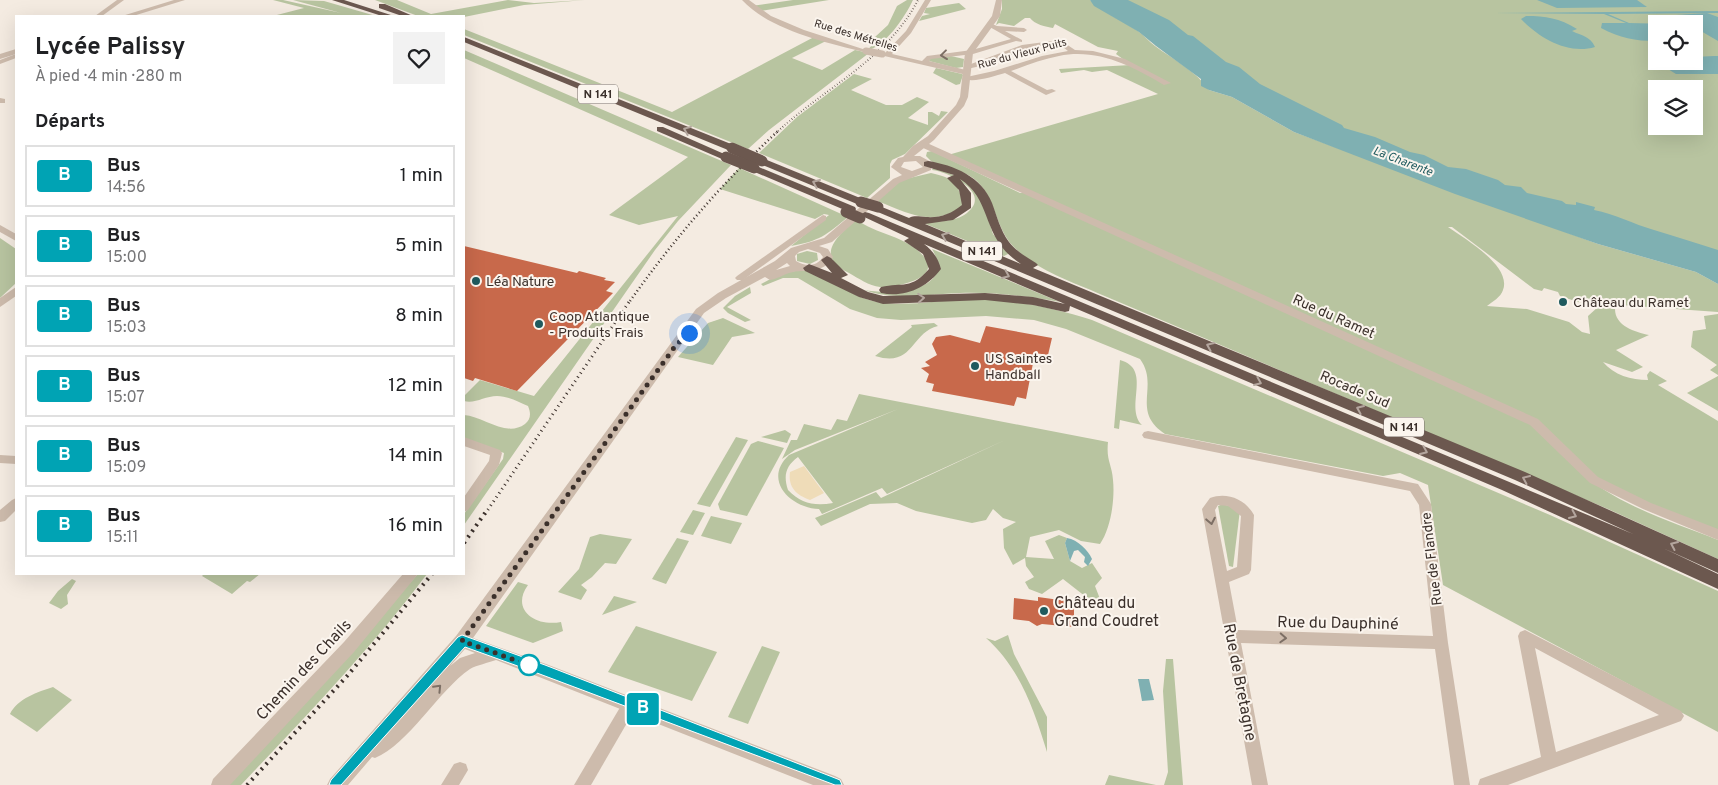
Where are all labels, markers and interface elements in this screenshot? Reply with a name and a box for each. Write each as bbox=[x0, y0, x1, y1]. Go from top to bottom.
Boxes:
map controls bbox=[1648, 15, 1703, 135]
button: locate bbox=[1648, 15, 1703, 70]
street label: Rue des Métrelles bbox=[812, 17, 899, 55]
button: heart bbox=[393, 32, 445, 84]
text: Lycée Palissy bbox=[35, 33, 185, 63]
street label: Rue du Vieux Puits bbox=[976, 35, 1068, 73]
one-way arrow bbox=[939, 49, 947, 60]
text: À pied · 4 min · 280 m bbox=[35, 67, 182, 87]
button: layers bbox=[1648, 80, 1703, 135]
road number: N 141 bbox=[578, 85, 618, 104]
text: Départs bbox=[35, 110, 105, 134]
one-way arrow bbox=[683, 125, 692, 136]
water label: La Charente bbox=[1371, 143, 1436, 181]
text: Bus bbox=[107, 154, 141, 178]
text: B bbox=[58, 164, 71, 187]
text: 1 min bbox=[400, 164, 443, 188]
text: 14:56 bbox=[107, 178, 146, 198]
one-way arrow bbox=[813, 179, 821, 189]
text: Bus bbox=[107, 224, 141, 248]
one-way arrow bbox=[942, 232, 950, 242]
text: B bbox=[58, 234, 71, 257]
text: 5 min bbox=[395, 234, 443, 258]
road number: N 141 bbox=[962, 242, 1002, 260]
text: 15:00 bbox=[107, 248, 147, 268]
one-way arrow bbox=[1001, 268, 1010, 279]
place label: Léa Nature bbox=[486, 274, 554, 291]
marker: Léa Nature bbox=[470, 275, 482, 287]
street label: Rue du Ramet bbox=[1290, 292, 1377, 343]
one-way arrow bbox=[917, 293, 925, 304]
text: Bus bbox=[107, 294, 141, 318]
place label: Château du Ramet bbox=[1573, 295, 1689, 312]
marker: Château du Ramet bbox=[1557, 296, 1569, 308]
text: B bbox=[58, 304, 71, 327]
text: 8 min bbox=[395, 304, 443, 328]
place label: Coop Atlantique - Produits Frais bbox=[549, 309, 650, 342]
text: 15:03 bbox=[107, 318, 146, 338]
marker: Coop Atlantique - Produits Frais bbox=[533, 318, 545, 330]
your location bbox=[677, 321, 702, 346]
one-way arrow bbox=[1206, 342, 1215, 353]
place label: US Saintes Handball bbox=[985, 351, 1052, 384]
marker: US Saintes Handball bbox=[969, 360, 981, 372]
text: Bus bbox=[107, 364, 141, 388]
street label: Rocade Sud bbox=[1317, 368, 1392, 413]
text: B bbox=[58, 374, 71, 397]
text: 12 min bbox=[388, 374, 443, 398]
one-way arrow bbox=[1253, 375, 1262, 386]
text: 15:07 bbox=[107, 388, 145, 408]
one-way arrow bbox=[1356, 404, 1365, 415]
road number: N 141 bbox=[1384, 418, 1424, 437]
text: Bus bbox=[107, 434, 141, 458]
text: B bbox=[58, 444, 71, 467]
text: 14 min bbox=[388, 444, 443, 468]
one-way arrow bbox=[1419, 445, 1428, 456]
text: 15:09 bbox=[107, 458, 146, 478]
one-way arrow bbox=[1522, 474, 1531, 485]
text: Bus bbox=[107, 504, 141, 528]
one-way arrow bbox=[1568, 509, 1577, 520]
street label: Rue de Flandre bbox=[1418, 511, 1447, 607]
text: B bbox=[58, 514, 71, 537]
text: 16 min bbox=[388, 514, 443, 538]
one-way arrow bbox=[1205, 517, 1215, 525]
text: 15:11 bbox=[107, 528, 138, 548]
one-way arrow bbox=[1670, 540, 1679, 551]
place label: Château du Grand Coudret bbox=[1054, 594, 1159, 632]
marker: Château du Grand Coudret bbox=[1038, 605, 1050, 617]
street label: Rue du Dauphiné bbox=[1277, 613, 1399, 635]
street label: Chemin des Chails bbox=[252, 616, 356, 725]
street label: Rue de Bretagne bbox=[1218, 622, 1260, 743]
one-way arrow bbox=[1279, 633, 1287, 644]
unlabelled marker bbox=[518, 654, 540, 676]
one-way arrow bbox=[432, 685, 441, 694]
line badge: B bbox=[627, 693, 659, 725]
text: B bbox=[637, 697, 649, 720]

